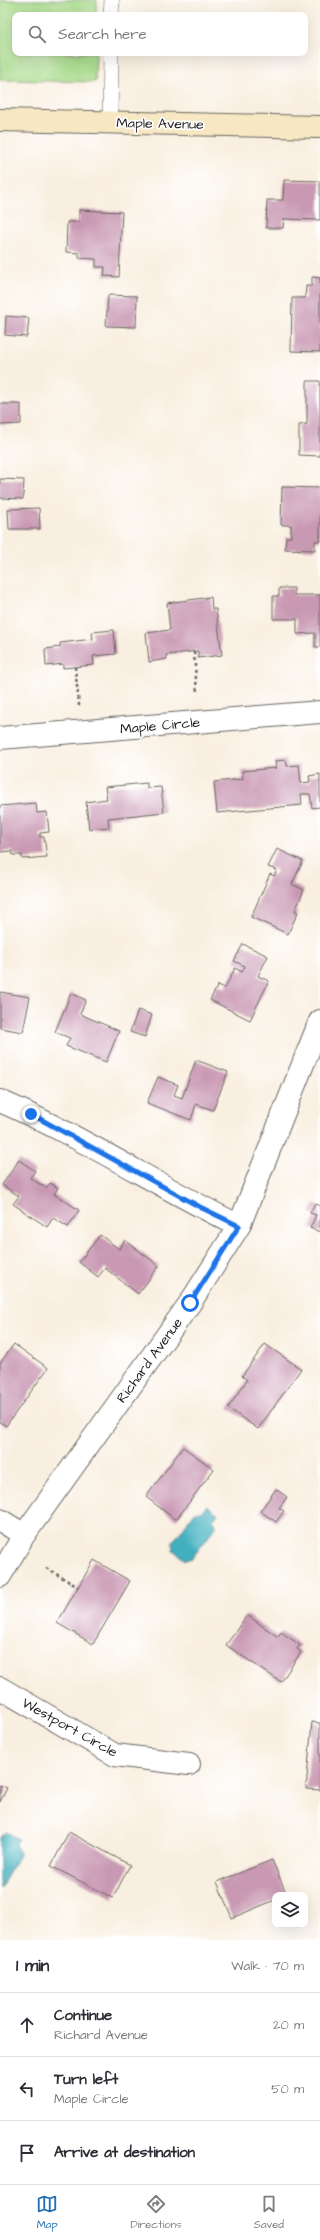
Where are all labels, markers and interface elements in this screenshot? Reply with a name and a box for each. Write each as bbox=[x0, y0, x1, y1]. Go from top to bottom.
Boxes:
search box bbox=[12, 12, 308, 56]
icon: search bbox=[26, 23, 48, 45]
text: Search here bbox=[58, 24, 147, 45]
street label: Maple Avenue bbox=[116, 113, 204, 135]
street label: Maple Circle bbox=[119, 712, 201, 739]
route end bbox=[22, 1105, 40, 1123]
route start bbox=[181, 1294, 199, 1312]
street label: Richard Avenue bbox=[112, 1314, 188, 1407]
street label: Westport Circle bbox=[18, 1693, 121, 1763]
map controls bbox=[272, 1892, 308, 1928]
button: layers bbox=[272, 1892, 308, 1928]
text: 1 min bbox=[16, 1954, 49, 1978]
text: Walk · 70 m bbox=[231, 1957, 304, 1975]
text: Continue bbox=[54, 2005, 112, 2026]
icon: ahead bbox=[16, 2014, 38, 2036]
text: 20 m bbox=[273, 2016, 304, 2034]
text: Richard Avenue bbox=[54, 2026, 148, 2044]
text: Turn left bbox=[54, 2069, 118, 2090]
icon: left bbox=[16, 2078, 38, 2100]
text: 50 m bbox=[271, 2080, 304, 2098]
text: Maple Circle bbox=[54, 2090, 129, 2108]
icon: arrive bbox=[16, 2142, 38, 2164]
text: Arrive at destination bbox=[54, 2142, 195, 2163]
tab: Map bbox=[36, 2193, 58, 2232]
tab: Directions bbox=[130, 2193, 182, 2232]
tab: Saved bbox=[254, 2193, 284, 2232]

